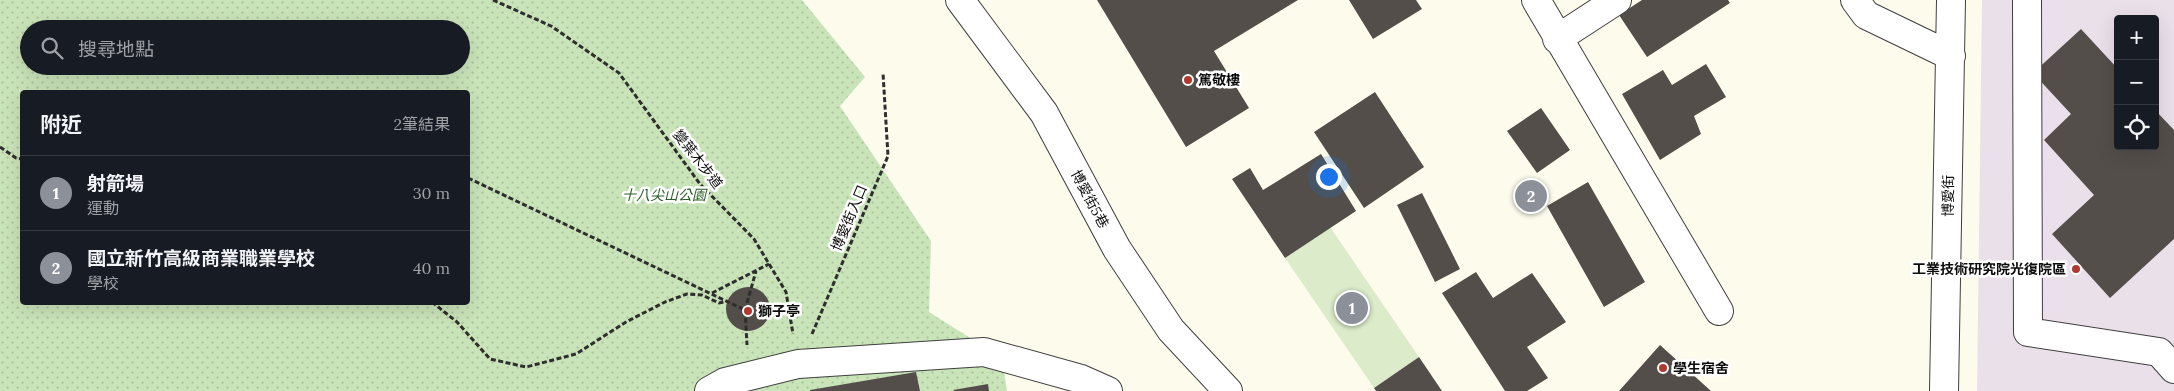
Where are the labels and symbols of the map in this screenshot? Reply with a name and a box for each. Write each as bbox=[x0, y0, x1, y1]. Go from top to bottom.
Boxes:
place label: 篤敬樓 bbox=[1198, 71, 1240, 89]
marker: 篤敬樓 bbox=[1182, 74, 1194, 86]
street label: 變葉木步道 bbox=[669, 126, 727, 192]
your location bbox=[1316, 164, 1342, 190]
street label: 博愛街5巷 bbox=[1067, 167, 1113, 231]
street label: 博愛街 bbox=[1939, 175, 1957, 217]
pin: 2 bbox=[1515, 177, 1547, 215]
street label: 博愛街入口 bbox=[827, 182, 871, 254]
park label: 十八尖山公園 bbox=[622, 186, 708, 204]
place label: 工業技術研究院光復院區 bbox=[1912, 260, 2066, 278]
marker: 工業技術研究院光復院區 bbox=[2070, 263, 2082, 275]
pin: 1 bbox=[1336, 289, 1368, 327]
place label: 獅子亭 bbox=[758, 302, 800, 320]
marker: 獅子亭 bbox=[742, 305, 754, 317]
place label: 學生宿舍 bbox=[1673, 359, 1729, 377]
marker: 學生宿舍 bbox=[1657, 362, 1669, 374]

